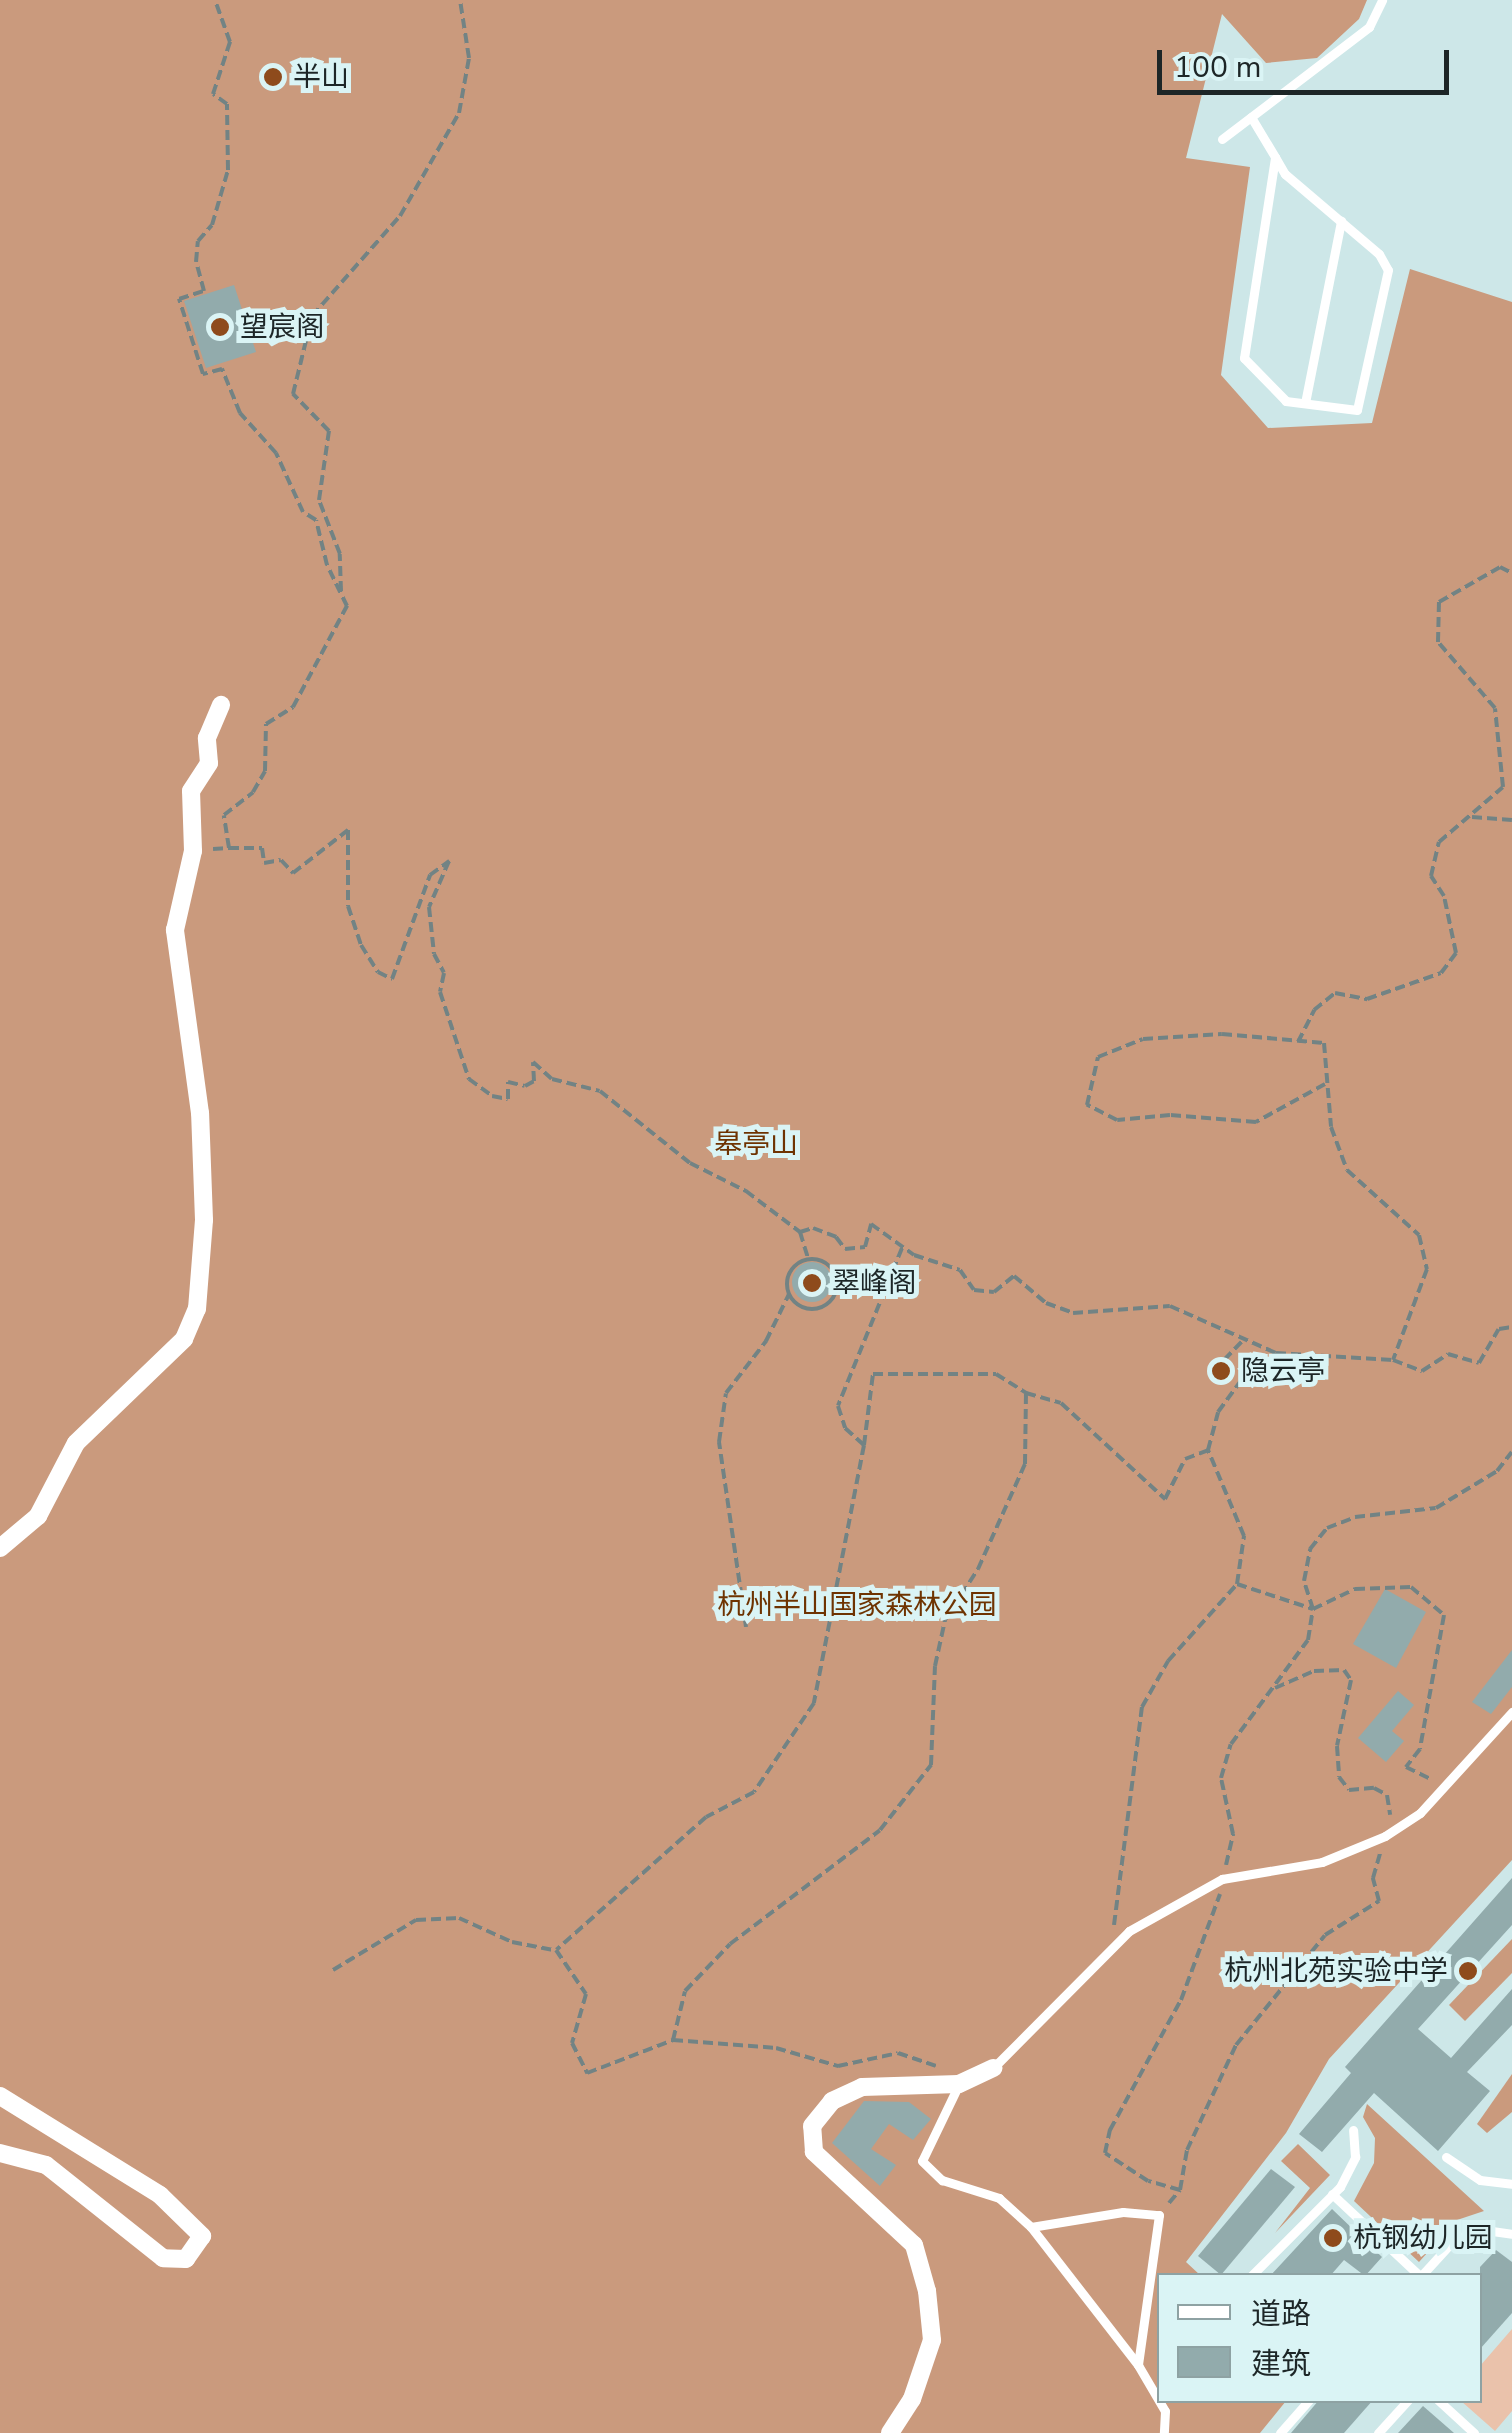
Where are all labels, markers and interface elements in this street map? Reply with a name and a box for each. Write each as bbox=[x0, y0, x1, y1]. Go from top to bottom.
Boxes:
scale bar bbox=[1162, 30, 1454, 92]
text: 100 m bbox=[1174, 47, 1261, 88]
place label: 半山 bbox=[293, 60, 349, 94]
marker: 半山 bbox=[262, 66, 284, 88]
place label: 望宸阁 bbox=[240, 310, 324, 344]
marker: 望宸阁 bbox=[209, 316, 231, 338]
park label: 皋亭山 bbox=[714, 1127, 798, 1161]
place label: 翠峰阁 bbox=[832, 1266, 916, 1300]
marker: 翠峰阁 bbox=[801, 1272, 823, 1294]
place label: 隐云亭 bbox=[1241, 1354, 1325, 1388]
marker: 隐云亭 bbox=[1210, 1360, 1232, 1382]
park label: 杭州半山国家森林公园 bbox=[717, 1588, 997, 1622]
place label: 杭州北苑实验中学 bbox=[1224, 1954, 1448, 1988]
marker: 杭州北苑实验中学 bbox=[1457, 1960, 1479, 1982]
place label: 杭钢幼儿园 bbox=[1353, 2221, 1493, 2255]
marker: 杭钢幼儿园 bbox=[1322, 2227, 1344, 2249]
legend bbox=[1157, 2273, 1482, 2403]
text: 道路 bbox=[1251, 2294, 1311, 2335]
text: 建筑 bbox=[1251, 2344, 1311, 2385]

